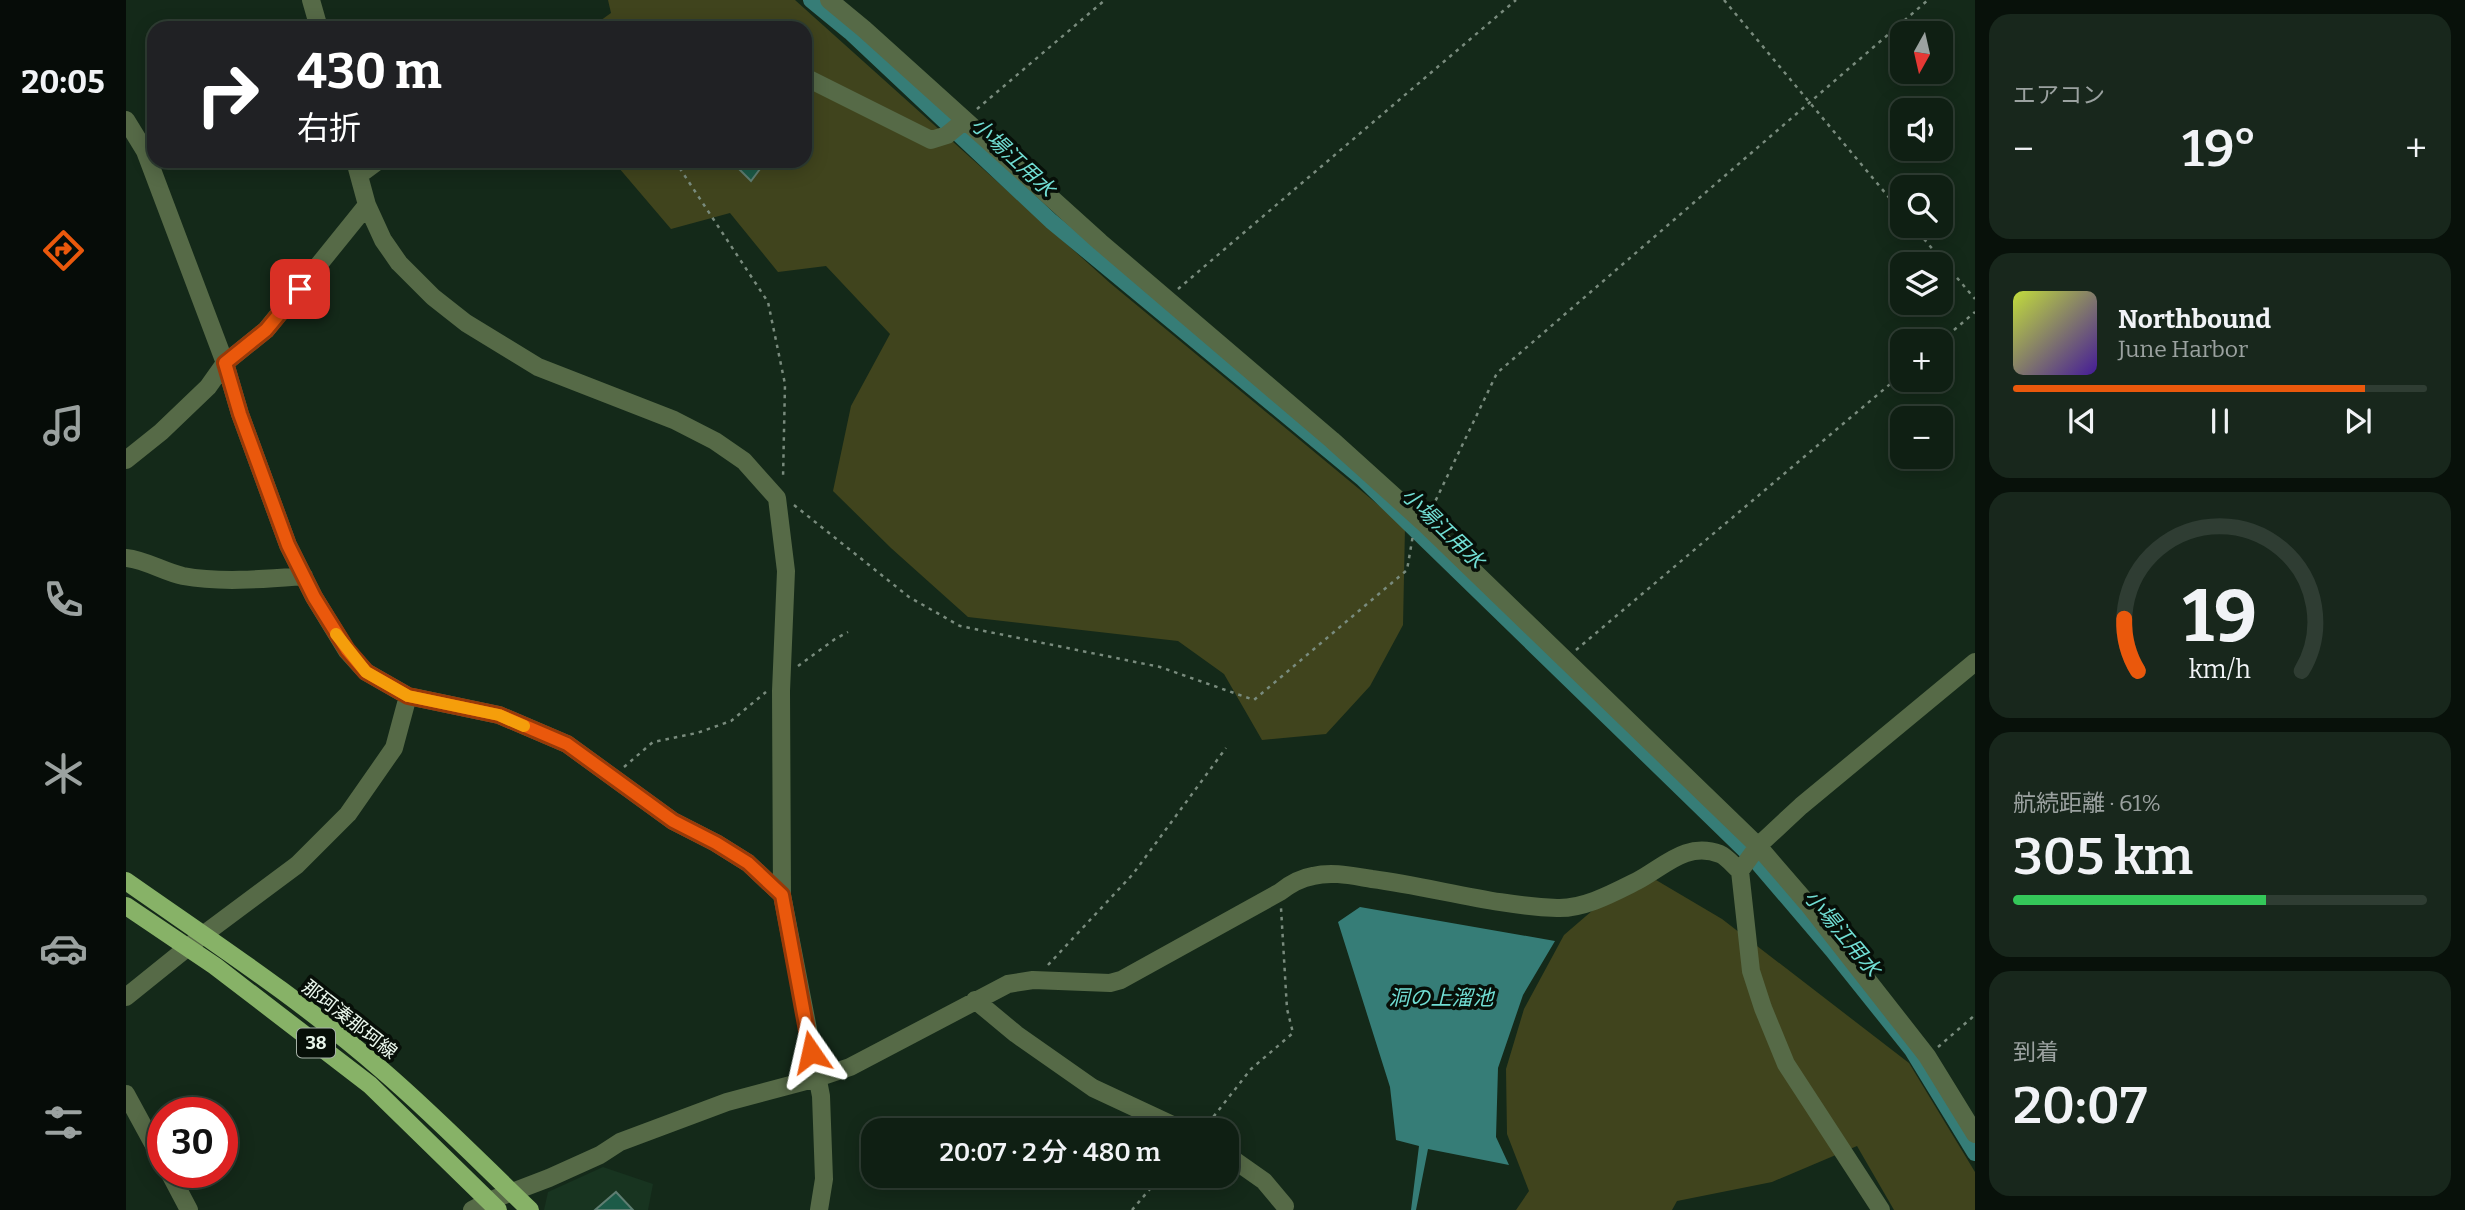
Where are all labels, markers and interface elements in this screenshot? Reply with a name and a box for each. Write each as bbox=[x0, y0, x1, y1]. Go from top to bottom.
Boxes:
north arrow bbox=[1890, 21, 1953, 84]
map controls bbox=[1890, 21, 1953, 469]
text: 430 m bbox=[297, 42, 442, 101]
icon: right bbox=[182, 49, 273, 140]
text: 20:05 bbox=[21, 63, 105, 101]
text: エアコン bbox=[2013, 81, 2105, 109]
button: sound bbox=[1890, 98, 1953, 161]
text: 右折 bbox=[297, 109, 361, 147]
water label: 小場江用水 bbox=[966, 112, 1062, 204]
text: 19° bbox=[2182, 117, 2257, 180]
text: − bbox=[2013, 126, 2034, 172]
text: + bbox=[2405, 126, 2427, 172]
button: search bbox=[1890, 175, 1953, 238]
icon: directions bbox=[39, 226, 88, 275]
button: layers bbox=[1890, 252, 1953, 315]
pin bbox=[270, 259, 330, 319]
icon: arrive bbox=[281, 270, 319, 308]
text: Northbound bbox=[2118, 304, 2271, 335]
button: + bbox=[1890, 329, 1953, 392]
text: June Harbor bbox=[2118, 335, 2248, 363]
icon: music bbox=[39, 401, 88, 450]
icon: previous bbox=[2063, 402, 2101, 440]
icon: pause bbox=[2201, 402, 2239, 440]
icon: next bbox=[2339, 402, 2377, 440]
button: − bbox=[1890, 406, 1953, 469]
water label: 小場江用水 bbox=[1396, 482, 1491, 575]
text: 19 bbox=[2183, 573, 2257, 660]
icon: phone bbox=[39, 575, 88, 624]
text: km/h bbox=[2189, 655, 2251, 685]
icon: climate bbox=[39, 749, 88, 798]
text: 航続距離 · 61% bbox=[2013, 789, 2161, 817]
text: 305 km bbox=[2013, 825, 2193, 888]
water label: 小場江用水 bbox=[1798, 884, 1887, 983]
icon: car bbox=[39, 924, 88, 973]
street label: 那珂湊那珂線 bbox=[298, 975, 402, 1064]
water label: 洞の上溜池 bbox=[1389, 985, 1495, 1011]
position arrow bbox=[774, 1015, 848, 1089]
road number: 38 bbox=[297, 1028, 335, 1058]
text: 到着 bbox=[2013, 1038, 2059, 1066]
text: 20:07 bbox=[2013, 1074, 2147, 1137]
speed limit sign: 30 bbox=[147, 1097, 238, 1188]
icon: filters bbox=[39, 1098, 88, 1147]
text: 20:07 · 2 分 · 480 m bbox=[939, 1137, 1161, 1168]

